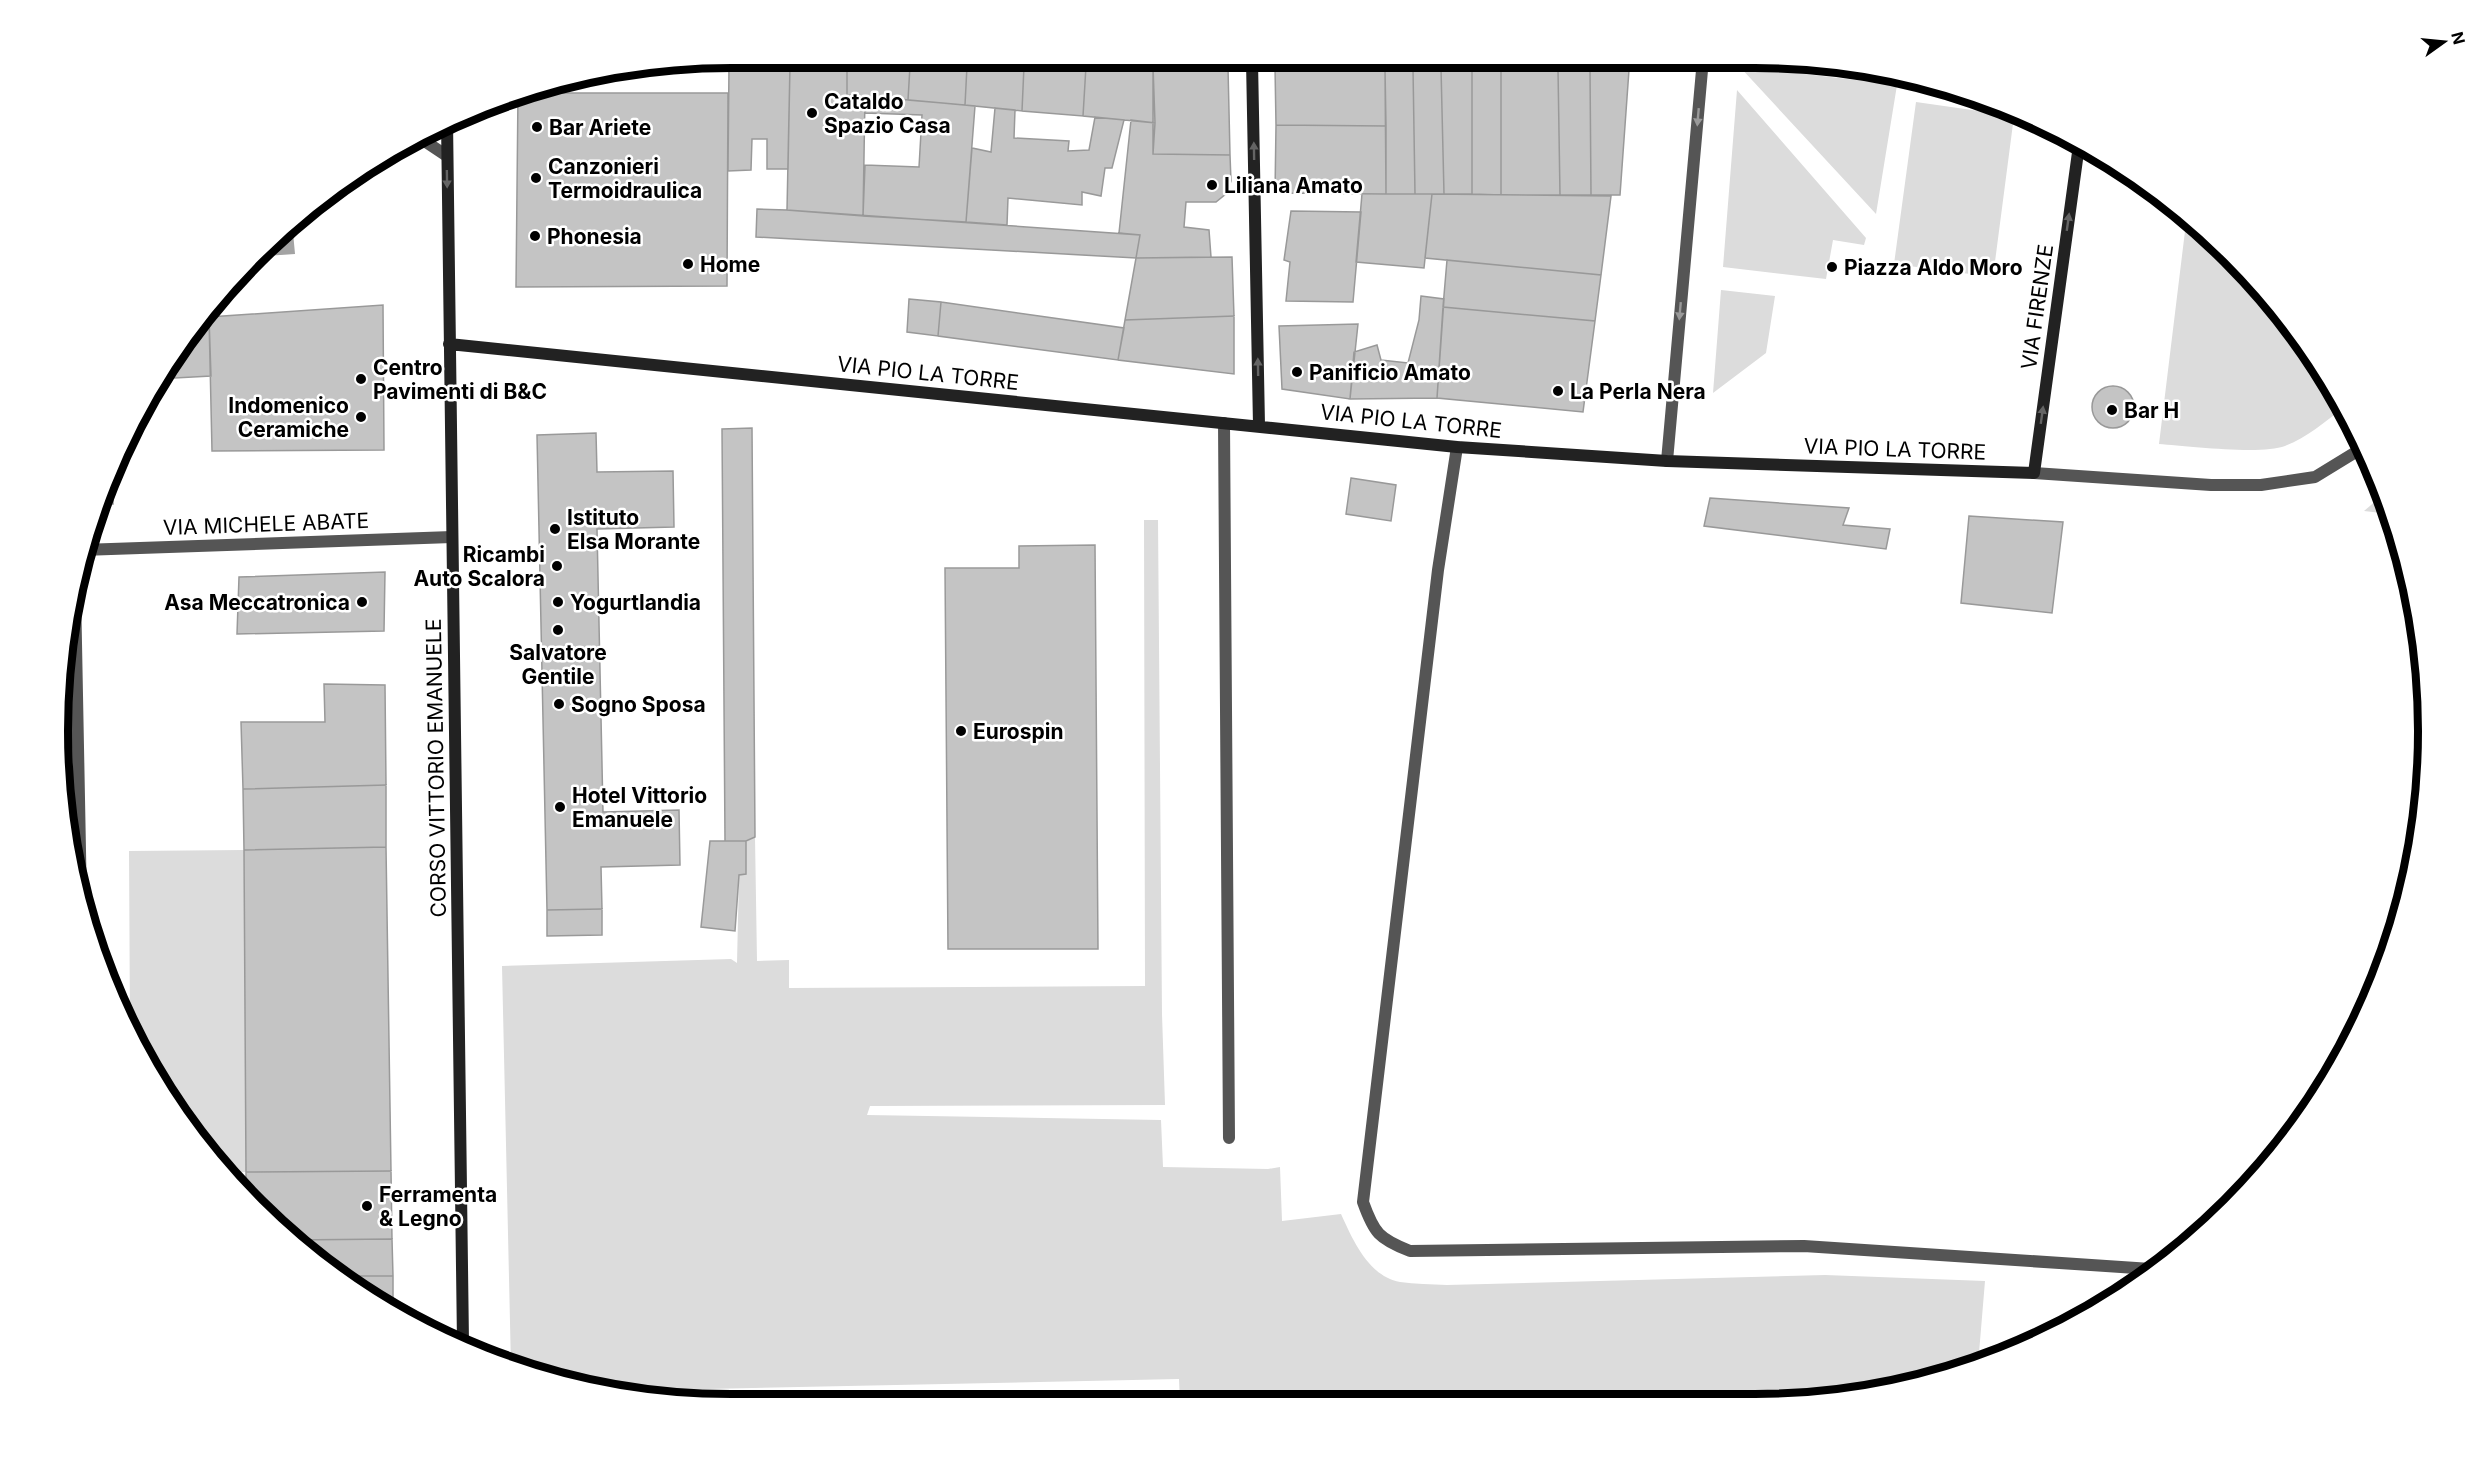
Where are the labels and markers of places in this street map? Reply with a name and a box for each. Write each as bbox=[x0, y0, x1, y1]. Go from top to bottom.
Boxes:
place label: Cataldo Spazio Casa bbox=[824, 89, 951, 138]
marker: Cataldo Spazio Casa bbox=[805, 106, 819, 120]
place label: Bar Ariete bbox=[549, 115, 651, 140]
marker: Bar Ariete bbox=[530, 120, 544, 134]
place label: Canzonieri Termoidraulica bbox=[548, 154, 702, 203]
marker: Canzonieri Termoidraulica bbox=[529, 171, 543, 185]
place label: Liliana Amato bbox=[1224, 173, 1363, 198]
marker: Liliana Amato bbox=[1205, 178, 1219, 192]
place label: Phonesia bbox=[547, 224, 642, 249]
marker: Phonesia bbox=[528, 229, 542, 243]
place label: Home bbox=[700, 252, 760, 277]
place label: Piazza Aldo Moro bbox=[1844, 255, 2023, 280]
marker: Home bbox=[681, 257, 695, 271]
marker: Piazza Aldo Moro bbox=[1825, 260, 1839, 274]
place label: Centro Pavimenti di B&C bbox=[373, 355, 547, 404]
place label: Panificio Amato bbox=[1309, 360, 1471, 385]
marker: Panificio Amato bbox=[1290, 365, 1304, 379]
marker: Centro Pavimenti di B&C bbox=[354, 372, 368, 386]
place label: La Perla Nera bbox=[1570, 379, 1706, 404]
marker: La Perla Nera bbox=[1551, 384, 1565, 398]
place label: Indomenico Ceramiche bbox=[228, 393, 349, 442]
place label: Bar H bbox=[2124, 398, 2179, 423]
marker: Bar H bbox=[2105, 403, 2119, 417]
marker: Indomenico Ceramiche bbox=[354, 410, 368, 424]
place label: Istituto Elsa Morante bbox=[567, 505, 700, 554]
marker: Istituto Elsa Morante bbox=[548, 522, 562, 536]
place label: Ricambi Auto Scalora bbox=[413, 542, 545, 591]
marker: Ricambi Auto Scalora bbox=[550, 559, 564, 573]
place label: Asa Meccatronica bbox=[164, 590, 350, 615]
place label: Yogurtlandia bbox=[570, 590, 701, 615]
marker: Asa Meccatronica bbox=[355, 595, 369, 609]
marker: Yogurtlandia bbox=[551, 595, 565, 609]
marker: Salvatore Gentile bbox=[551, 623, 565, 637]
place label: Salvatore Gentile bbox=[509, 640, 607, 689]
place label: Sogno Sposa bbox=[571, 692, 706, 717]
marker: Sogno Sposa bbox=[552, 697, 566, 711]
place label: Eurospin bbox=[973, 719, 1064, 744]
marker: Eurospin bbox=[954, 724, 968, 738]
place label: Hotel Vittorio Emanuele bbox=[572, 783, 707, 832]
marker: Hotel Vittorio Emanuele bbox=[553, 800, 567, 814]
place label: Ferramenta & Legno bbox=[379, 1182, 497, 1231]
marker: Ferramenta & Legno bbox=[360, 1199, 374, 1213]

